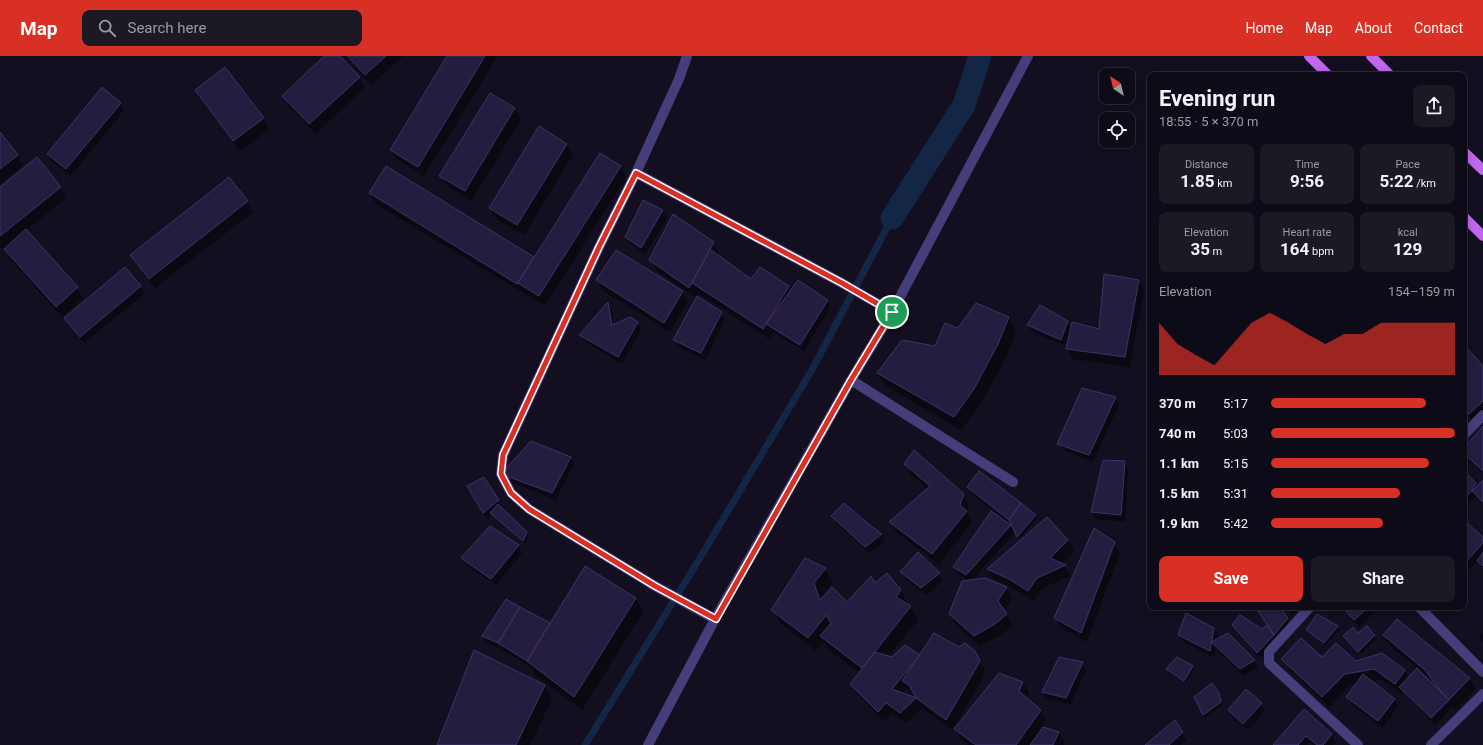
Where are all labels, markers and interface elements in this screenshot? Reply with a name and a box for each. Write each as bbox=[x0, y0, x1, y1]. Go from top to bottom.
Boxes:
search box bbox=[82, 10, 362, 46]
text: Map bbox=[20, 17, 58, 40]
icon: search bbox=[96, 17, 118, 39]
text: Search here bbox=[128, 19, 206, 37]
text: Home bbox=[1245, 20, 1283, 36]
text: Map bbox=[1305, 20, 1333, 36]
text: About bbox=[1355, 20, 1392, 36]
text: Contact bbox=[1414, 20, 1463, 36]
north arrow bbox=[1099, 68, 1135, 104]
map controls bbox=[1099, 68, 1135, 148]
button: share bbox=[1413, 85, 1455, 127]
text: Evening run bbox=[1159, 86, 1275, 111]
button: locate bbox=[1099, 112, 1135, 148]
text: 18:55 · 5 × 370 m bbox=[1159, 114, 1258, 129]
text: Distance bbox=[1185, 158, 1228, 171]
text: Time bbox=[1295, 158, 1319, 171]
text: Pace bbox=[1395, 158, 1420, 171]
text: 1.85 bbox=[1180, 171, 1214, 191]
text: 9:56 bbox=[1290, 171, 1324, 191]
text: 5:22 bbox=[1379, 171, 1413, 191]
text: km bbox=[1214, 177, 1232, 190]
text: /km bbox=[1413, 177, 1436, 190]
text: Elevation bbox=[1184, 226, 1229, 239]
text: Heart rate bbox=[1283, 226, 1331, 239]
text: kcal bbox=[1398, 226, 1418, 239]
text: 35 bbox=[1190, 239, 1210, 259]
text: 164 bbox=[1280, 239, 1309, 259]
text: 129 bbox=[1393, 239, 1422, 259]
text: m bbox=[1210, 245, 1222, 258]
text: bpm bbox=[1309, 245, 1334, 258]
text: Elevation bbox=[1159, 284, 1212, 299]
text: 154–159 m bbox=[1388, 284, 1455, 299]
pin bbox=[875, 295, 909, 329]
icon: arrive bbox=[881, 301, 903, 323]
text: 370 m bbox=[1159, 396, 1196, 411]
text: 5:17 bbox=[1223, 396, 1248, 411]
text: 740 m bbox=[1159, 426, 1196, 441]
text: 5:03 bbox=[1223, 426, 1248, 441]
text: 1.1 km bbox=[1159, 456, 1199, 471]
text: 5:15 bbox=[1223, 456, 1248, 471]
text: 1.5 km bbox=[1159, 486, 1199, 501]
text: 5:31 bbox=[1223, 486, 1248, 501]
text: 1.9 km bbox=[1159, 516, 1199, 531]
text: 5:42 bbox=[1223, 516, 1248, 531]
button: Save bbox=[1159, 556, 1303, 602]
button: Share bbox=[1311, 556, 1455, 602]

